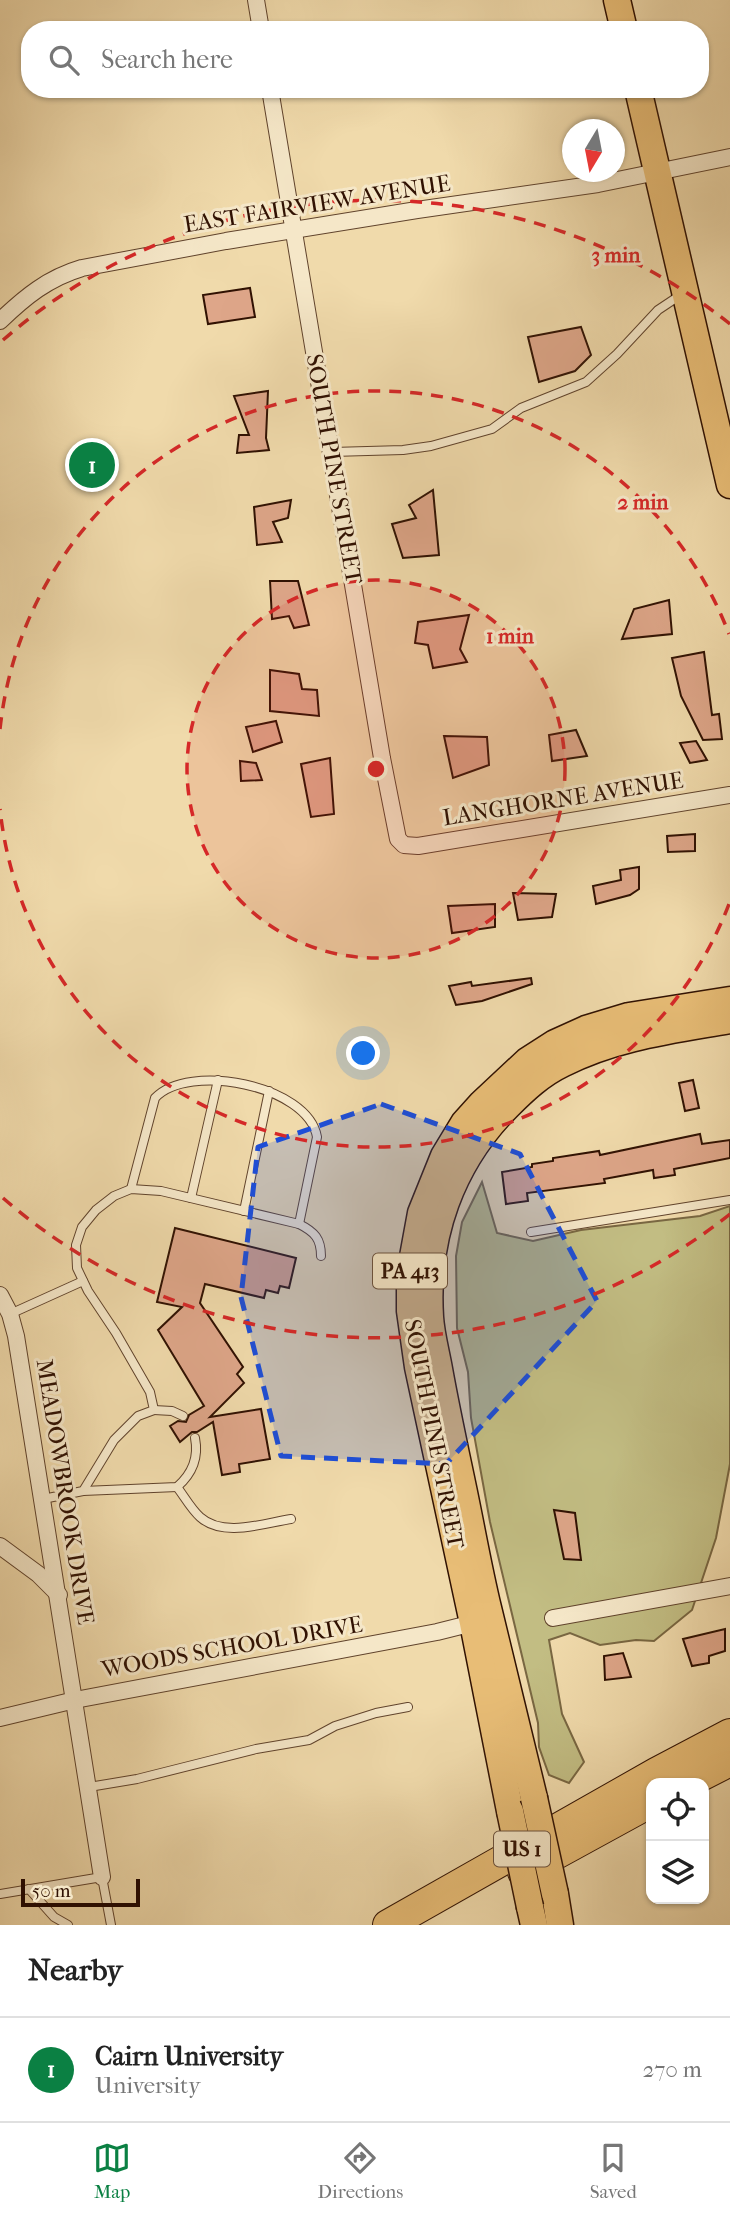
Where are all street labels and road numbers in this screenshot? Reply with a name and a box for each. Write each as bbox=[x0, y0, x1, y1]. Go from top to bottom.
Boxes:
street label: EAST FAIRVIEW AVENUE bbox=[182, 170, 452, 238]
street label: SOUTH PINE STREET bbox=[300, 352, 368, 587]
street label: LANGHORNE AVENUE bbox=[441, 767, 685, 831]
road number: PA 413 bbox=[373, 1254, 447, 1288]
street label: SOUTH PINE STREET bbox=[399, 1317, 470, 1551]
street label: MEADOWBROOK DRIVE bbox=[31, 1357, 99, 1627]
street label: WOODS SCHOOL DRIVE bbox=[98, 1611, 365, 1683]
road number: US 1 bbox=[494, 1832, 550, 1867]

